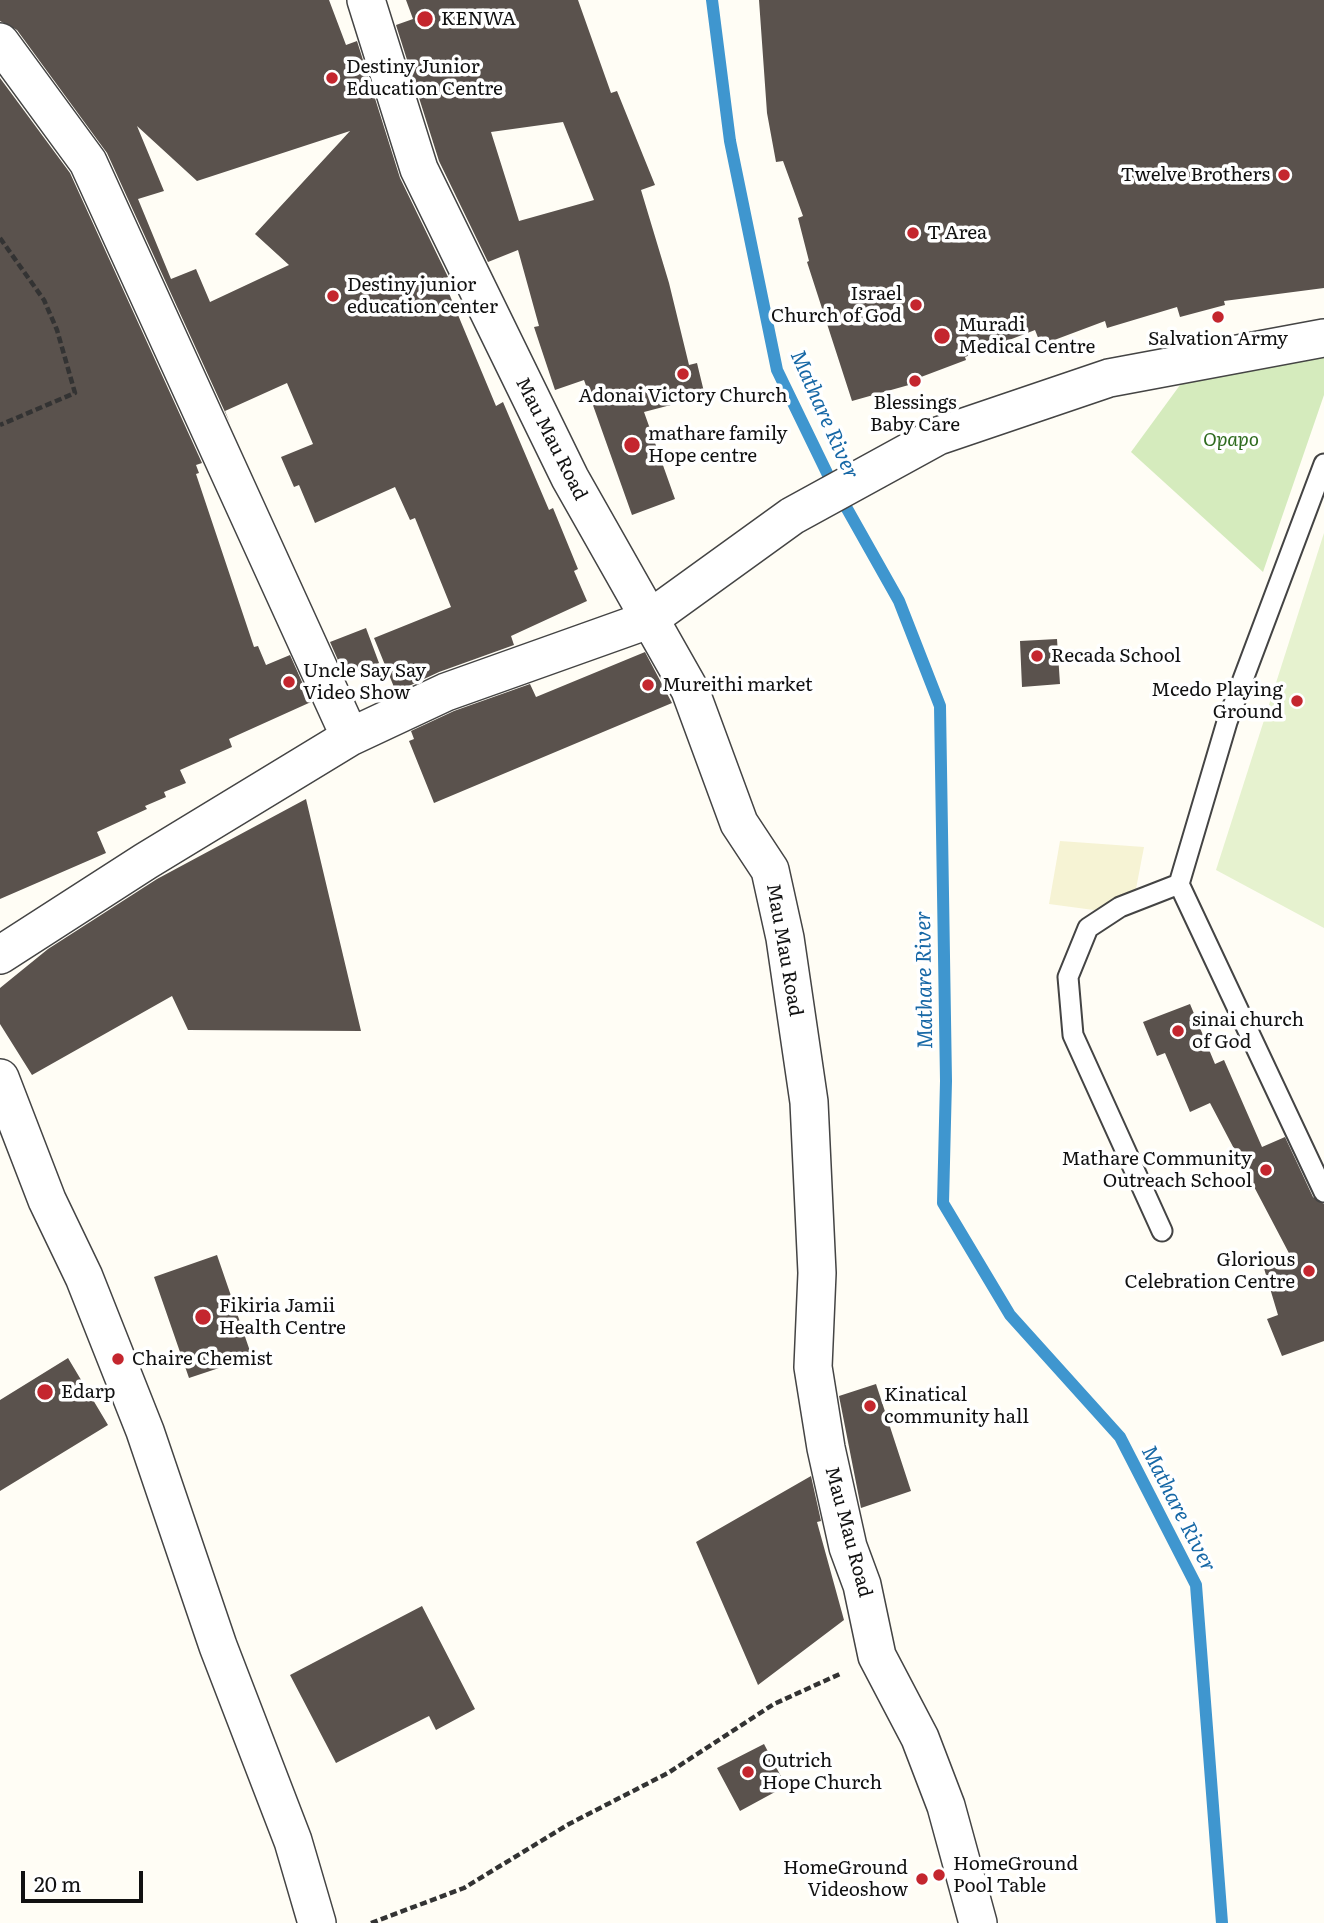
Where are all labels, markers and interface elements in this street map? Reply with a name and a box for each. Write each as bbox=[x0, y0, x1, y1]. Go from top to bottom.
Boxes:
place label: KENWA bbox=[441, 8, 516, 30]
marker: KENWA bbox=[415, 9, 435, 29]
place label: Destiny Junior Education Centre bbox=[346, 56, 503, 100]
marker: Destiny Junior Education Centre bbox=[324, 70, 340, 86]
place label: Twelve Brothers bbox=[1121, 164, 1270, 186]
marker: Twelve Brothers bbox=[1276, 167, 1292, 183]
place label: T Area bbox=[927, 222, 987, 244]
marker: T Area bbox=[905, 225, 921, 241]
place label: Destiny junior education center bbox=[347, 274, 498, 318]
place label: Israel Church of God bbox=[771, 283, 902, 327]
marker: Destiny junior education center bbox=[325, 288, 341, 304]
marker: Israel Church of God bbox=[908, 297, 924, 313]
marker: Salvation Army bbox=[1210, 309, 1226, 325]
place label: Muradi Medical Centre bbox=[958, 314, 1095, 358]
marker: Muradi Medical Centre bbox=[932, 326, 952, 346]
place label: Salvation Army bbox=[1148, 328, 1288, 350]
water label: Mathare River bbox=[784, 347, 864, 483]
marker: Adonai Victory Church bbox=[675, 366, 691, 382]
marker: Blessings Baby Care bbox=[907, 373, 923, 389]
street label: Mau Mau Road bbox=[510, 374, 592, 504]
place label: Adonai Victory Church bbox=[579, 385, 787, 407]
place label: Blessings Baby Care bbox=[870, 392, 960, 436]
place label: mathare family Hope centre bbox=[648, 423, 788, 467]
park label: Opapo bbox=[1203, 429, 1259, 451]
marker: mathare family Hope centre bbox=[622, 435, 642, 455]
place label: Recada School bbox=[1051, 645, 1181, 667]
marker: Recada School bbox=[1029, 648, 1045, 664]
place label: Uncle Say Say Video Show bbox=[303, 660, 426, 704]
marker: Uncle Say Say Video Show bbox=[281, 674, 297, 690]
place label: Mureithi market bbox=[662, 674, 813, 696]
marker: Mureithi market bbox=[640, 677, 656, 693]
place label: Mcedo Playing Ground bbox=[1151, 679, 1283, 723]
marker: Mcedo Playing Ground bbox=[1289, 693, 1305, 709]
street label: Mau Mau Road bbox=[761, 882, 807, 1018]
water label: Mathare River bbox=[911, 911, 939, 1049]
place label: sinai church of God bbox=[1192, 1009, 1304, 1053]
marker: sinai church of God bbox=[1170, 1023, 1186, 1039]
place label: Mathare Community Outreach School bbox=[1062, 1148, 1252, 1192]
marker: Mathare Community Outreach School bbox=[1258, 1162, 1274, 1178]
place label: Glorious Celebration Centre bbox=[1124, 1249, 1295, 1293]
marker: Glorious Celebration Centre bbox=[1301, 1263, 1317, 1279]
place label: Fikiria Jamii Health Centre bbox=[219, 1295, 346, 1339]
marker: Fikiria Jamii Health Centre bbox=[193, 1307, 213, 1327]
place label: Chaire Chemist bbox=[132, 1348, 273, 1370]
marker: Chaire Chemist bbox=[110, 1351, 126, 1367]
place label: Edarp bbox=[61, 1381, 115, 1403]
marker: Edarp bbox=[35, 1382, 55, 1402]
place label: Kinatical community hall bbox=[884, 1384, 1029, 1428]
marker: Kinatical community hall bbox=[862, 1398, 878, 1414]
water label: Mathare River bbox=[1135, 1442, 1221, 1576]
street label: Mau Mau Road bbox=[820, 1464, 876, 1600]
place label: Outrich Hope Church bbox=[762, 1750, 882, 1794]
marker: Outrich Hope Church bbox=[740, 1764, 756, 1780]
place label: HomeGround Pool Table bbox=[953, 1853, 1078, 1897]
scale bar bbox=[24, 1856, 147, 1900]
place label: HomeGround Videoshow bbox=[783, 1857, 908, 1901]
text: 20 m bbox=[34, 1867, 81, 1898]
marker: HomeGround Pool Table bbox=[931, 1867, 947, 1883]
marker: HomeGround Videoshow bbox=[914, 1871, 930, 1887]

